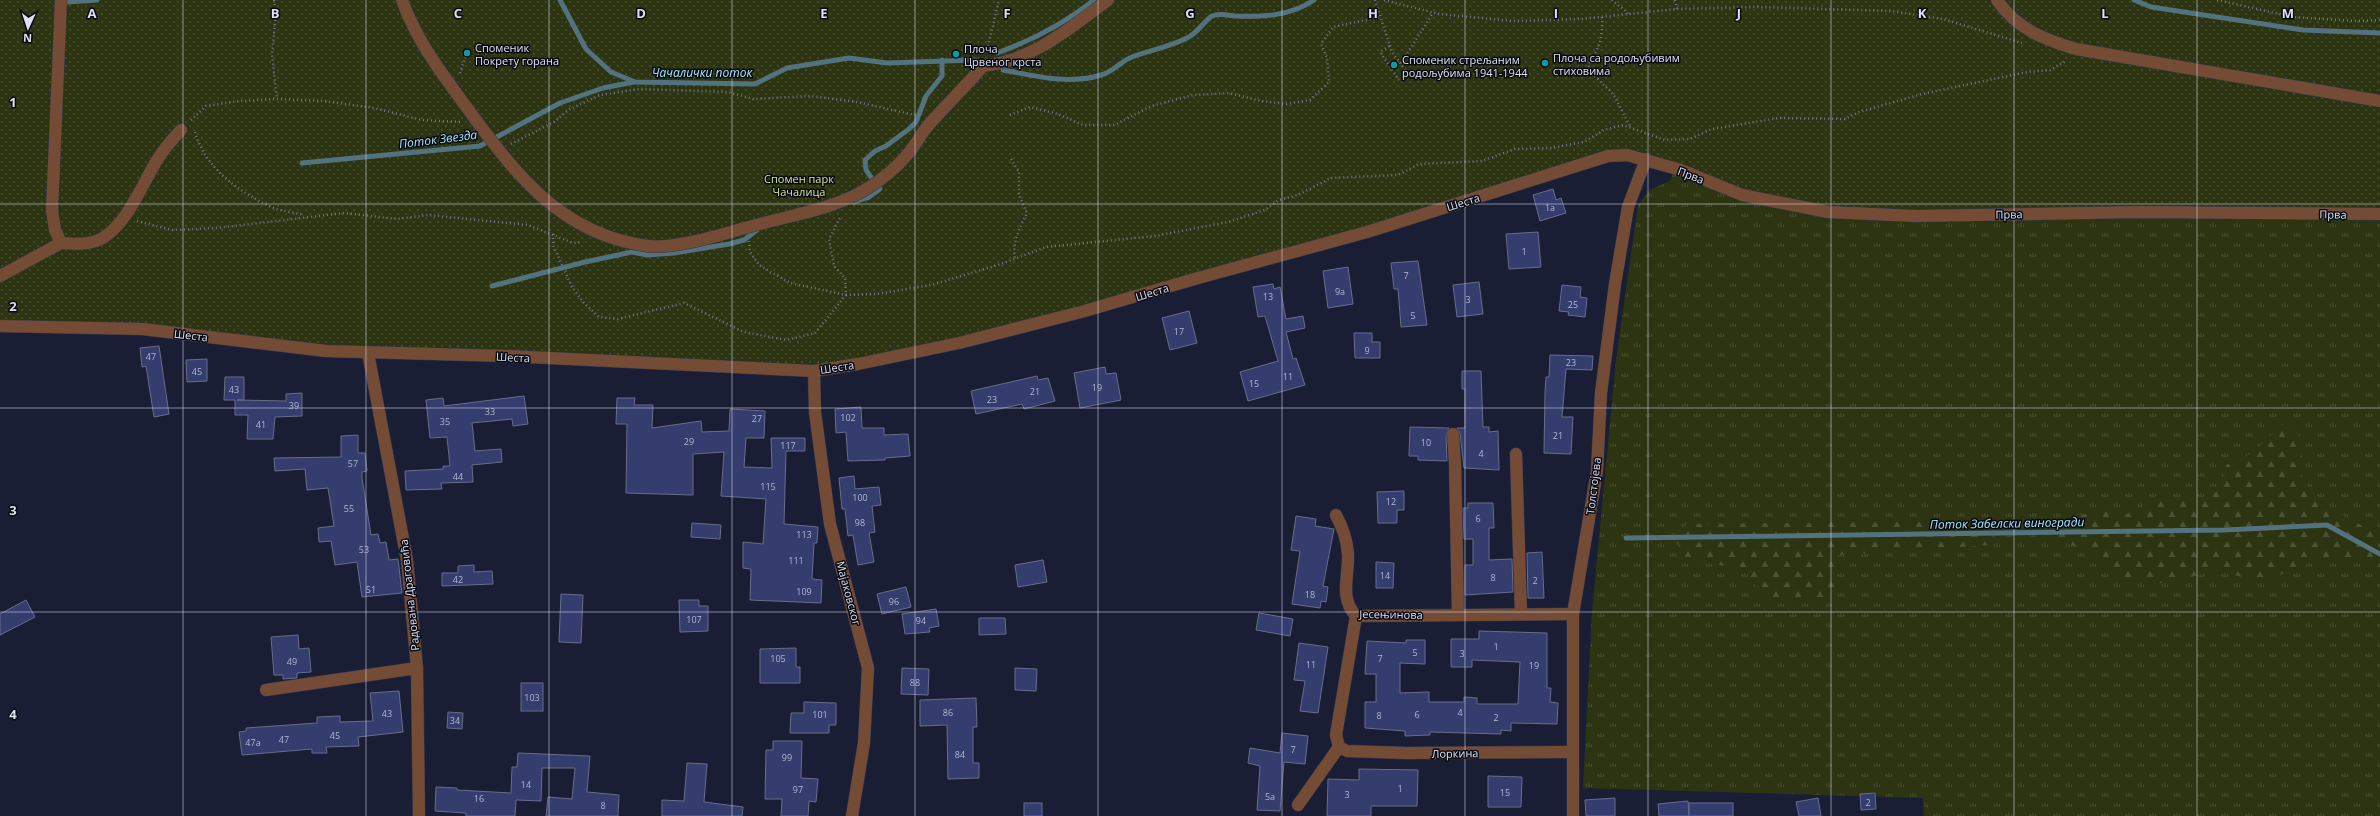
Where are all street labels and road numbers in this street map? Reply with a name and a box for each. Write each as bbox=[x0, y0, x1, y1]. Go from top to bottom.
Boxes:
street label: Прва bbox=[1676, 163, 1706, 187]
street label: Шеста bbox=[1445, 190, 1481, 214]
street label: Прва bbox=[1995, 206, 2023, 222]
street label: Прва bbox=[2319, 206, 2347, 222]
street label: Шеста bbox=[1134, 280, 1170, 304]
street label: Шеста bbox=[173, 325, 209, 345]
street label: Шеста bbox=[496, 349, 530, 365]
street label: Шеста bbox=[819, 357, 855, 377]
street label: Толстојева bbox=[1582, 457, 1604, 515]
street label: Радована Драговића bbox=[396, 539, 422, 651]
street label: Мајаковског bbox=[833, 559, 865, 627]
street label: Јесењинова bbox=[1358, 606, 1423, 622]
street label: Лоркина bbox=[1431, 745, 1479, 761]

